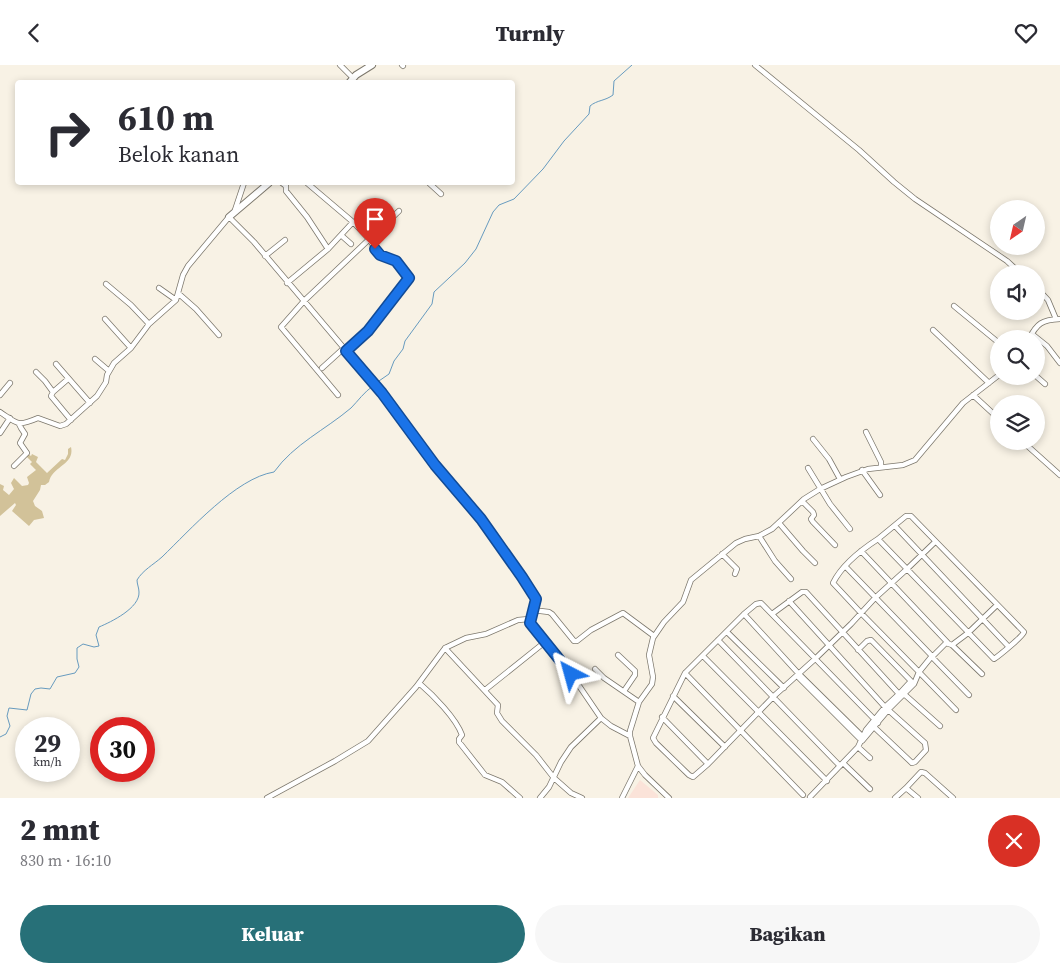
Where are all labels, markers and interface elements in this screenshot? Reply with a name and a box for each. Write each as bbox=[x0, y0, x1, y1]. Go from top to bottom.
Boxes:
text: Turnly bbox=[495, 18, 565, 48]
icon: back bbox=[20, 19, 48, 47]
icon: heart bbox=[1012, 19, 1040, 47]
text: 610 m bbox=[118, 94, 214, 142]
icon: right bbox=[35, 100, 100, 165]
text: Belok kanan bbox=[118, 139, 239, 169]
pin bbox=[354, 198, 396, 249]
north arrow bbox=[990, 200, 1045, 255]
map controls bbox=[990, 200, 1045, 450]
icon: arrive bbox=[361, 205, 389, 233]
button: sound bbox=[990, 265, 1045, 320]
button: search bbox=[990, 330, 1045, 385]
button: layers bbox=[990, 395, 1045, 450]
position arrow bbox=[544, 647, 596, 699]
speed limit sign: 30 bbox=[90, 717, 155, 782]
text: 29 bbox=[34, 726, 61, 760]
text: km/h bbox=[33, 754, 62, 770]
text: 2 mnt bbox=[20, 809, 99, 850]
button: close bbox=[988, 815, 1040, 867]
text: 830 m · 16:10 bbox=[20, 849, 111, 871]
button: Keluar bbox=[20, 905, 525, 963]
button: Bagikan bbox=[535, 905, 1040, 963]

